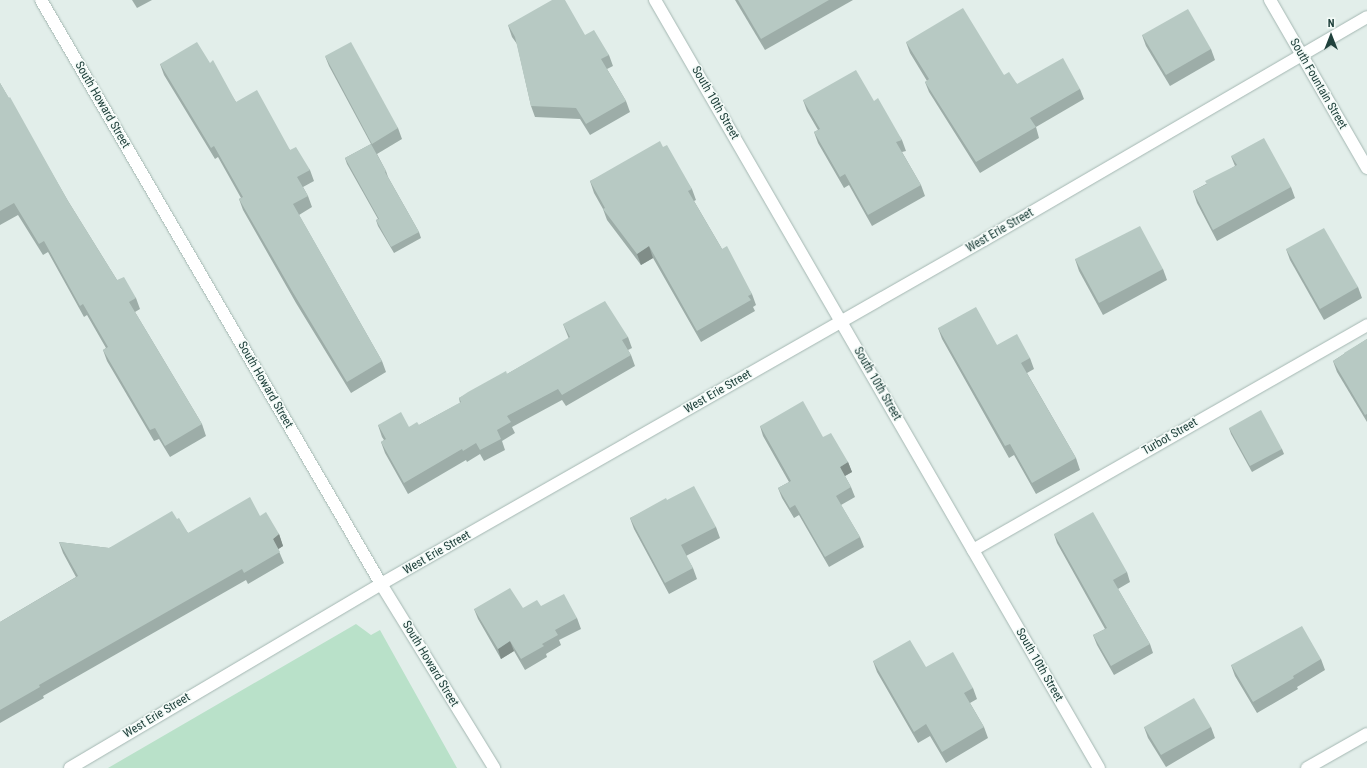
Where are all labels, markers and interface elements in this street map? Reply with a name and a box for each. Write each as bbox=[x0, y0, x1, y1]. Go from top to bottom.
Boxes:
north arrow bbox=[1311, 16, 1351, 56]
text: N bbox=[1328, 17, 1334, 30]
street label: South Fountain Street bbox=[1286, 36, 1350, 132]
street label: South Howard Street bbox=[71, 59, 133, 151]
street label: South 10th Street bbox=[688, 64, 742, 142]
street label: West Erie Street bbox=[964, 206, 1036, 256]
street label: South Howard Street bbox=[234, 339, 296, 431]
street label: South 10th Street bbox=[850, 345, 904, 423]
street label: West Erie Street bbox=[682, 367, 754, 417]
street label: Turbot Street bbox=[1140, 415, 1200, 459]
street label: West Erie Street bbox=[401, 528, 473, 578]
street label: South Howard Street bbox=[399, 618, 461, 710]
street label: South 10th Street bbox=[1012, 626, 1066, 704]
street label: West Erie Street bbox=[121, 690, 193, 742]

